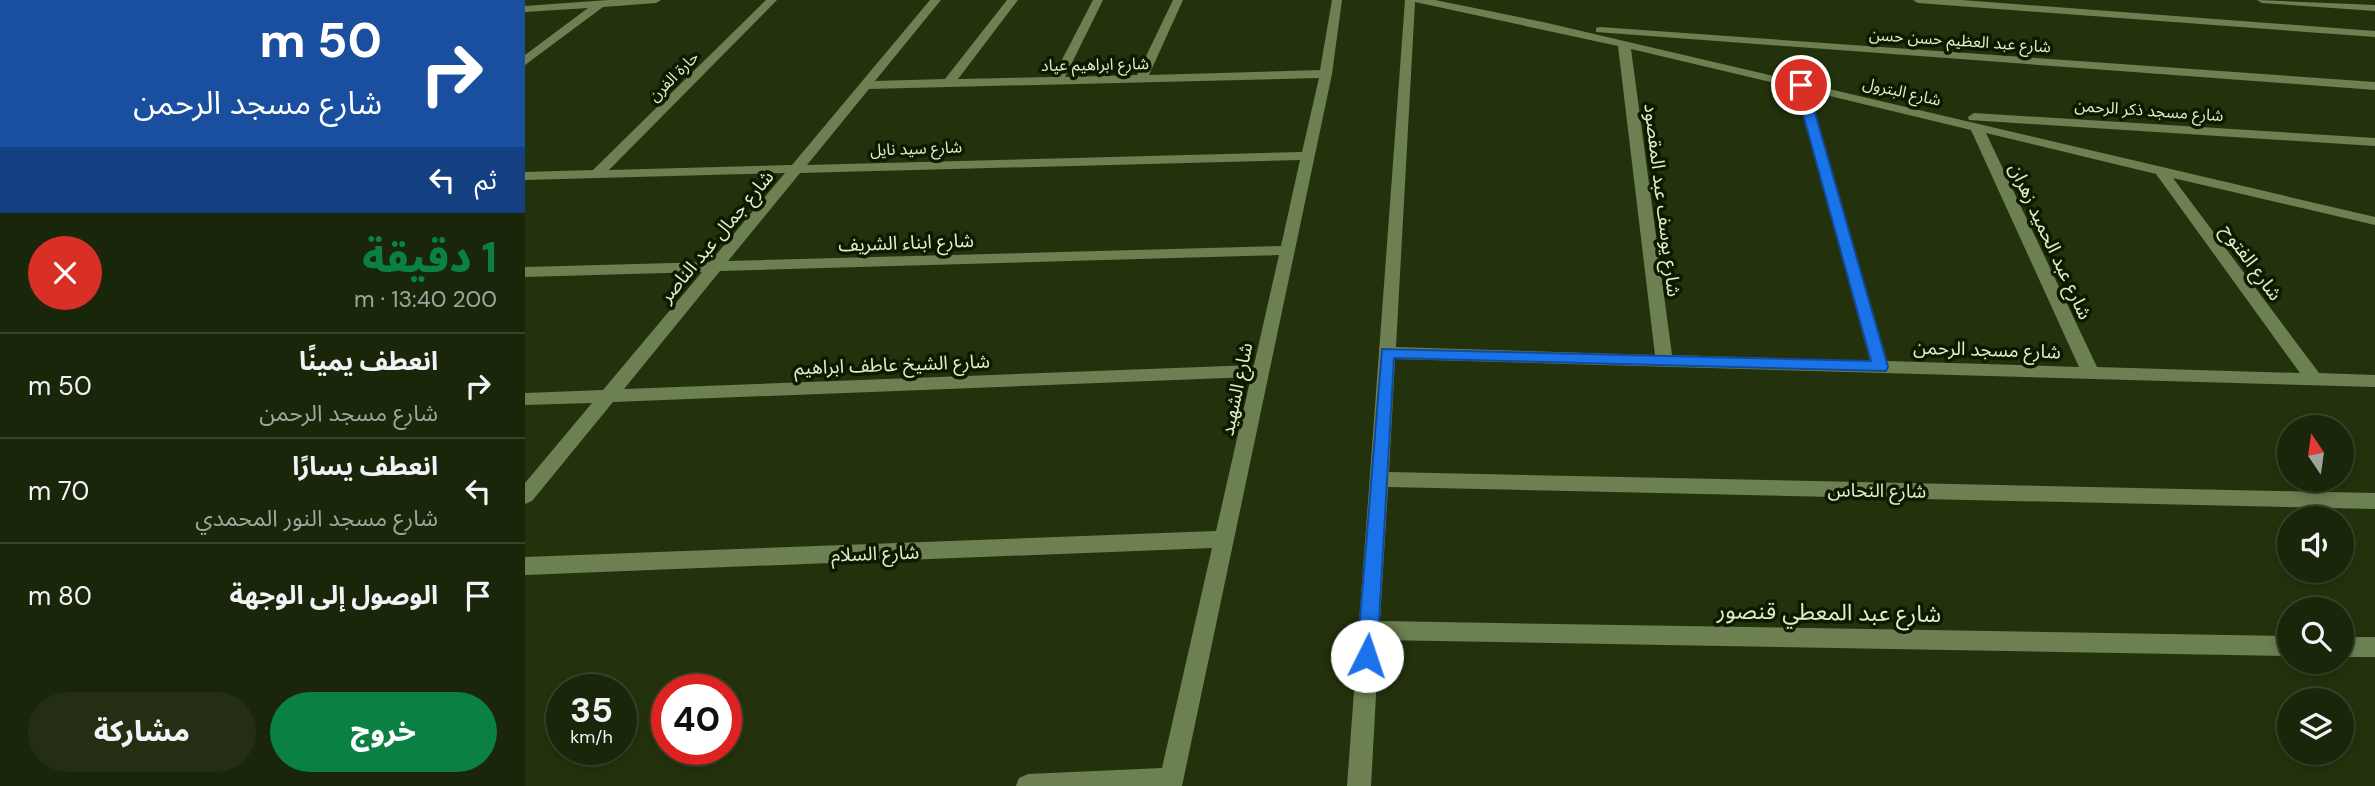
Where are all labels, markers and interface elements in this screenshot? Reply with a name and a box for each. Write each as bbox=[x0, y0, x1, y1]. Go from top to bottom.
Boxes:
text: 50 m bbox=[259, 8, 382, 72]
street label: شارع عبد العظيم حسن حسن bbox=[1868, 24, 2052, 59]
icon: right bbox=[406, 28, 497, 119]
street label: حارة الفرن bbox=[644, 47, 703, 106]
street label: شارع ابراهيم عياد bbox=[1041, 53, 1149, 78]
pin bbox=[1771, 55, 1831, 115]
icon: arrive bbox=[1782, 66, 1820, 104]
street label: شارع البترول bbox=[1860, 72, 1943, 113]
text: شارع مسجد الرحمن bbox=[133, 82, 382, 124]
street label: شارع مسجد ذكر الرحمن bbox=[2074, 95, 2224, 128]
street label: شارع يوسف عبد المقصود bbox=[1637, 102, 1687, 298]
street label: شارع سيد نايل bbox=[870, 136, 963, 163]
street label: شارع عبد الحميد زهران bbox=[2002, 159, 2098, 324]
icon: left bbox=[423, 161, 461, 199]
text: ثم bbox=[475, 163, 497, 197]
street label: شارع جمال عبد الناصر bbox=[653, 165, 780, 309]
street label: شارع الفتوح bbox=[2214, 219, 2288, 306]
street label: شارع ابناء الشريف bbox=[838, 228, 974, 258]
text: 1 دقيقة bbox=[362, 230, 497, 285]
button: close bbox=[28, 236, 102, 310]
text: 200 m · 13:40 bbox=[354, 284, 497, 314]
street label: شارع مسجد الرحمن bbox=[1913, 334, 2061, 366]
street label: شارع الشهيد bbox=[1214, 340, 1260, 438]
text: انعطف يمينًا bbox=[299, 344, 438, 378]
street label: شارع الشيخ عاطف ابراهيم bbox=[794, 349, 990, 382]
icon: right bbox=[459, 367, 497, 405]
text: 50 m bbox=[28, 369, 92, 403]
text: شارع مسجد الرحمن bbox=[259, 398, 438, 428]
north arrow bbox=[2277, 415, 2354, 492]
map controls bbox=[2277, 415, 2354, 765]
text: انعطف يسارًا bbox=[292, 449, 438, 483]
icon: left bbox=[459, 472, 497, 510]
text: 70 m bbox=[28, 474, 89, 508]
street label: شارع النحاس bbox=[1827, 477, 1927, 505]
text: شارع مسجد النور المحمدي bbox=[195, 503, 438, 533]
button: sound bbox=[2277, 506, 2354, 583]
street label: شارع السلام bbox=[830, 539, 920, 570]
icon: arrive bbox=[459, 577, 497, 615]
text: الوصول إلى الوجهة bbox=[229, 578, 438, 612]
text: 80 m bbox=[28, 579, 92, 613]
street label: شارع عبد المعطي قنصور bbox=[1716, 595, 1941, 631]
button: search bbox=[2277, 597, 2354, 674]
position arrow bbox=[1330, 619, 1404, 693]
speed limit sign: 40 bbox=[651, 674, 742, 765]
text: 35 bbox=[570, 687, 613, 733]
button: layers bbox=[2277, 688, 2354, 765]
button: مشاركة bbox=[28, 692, 256, 772]
button: خروج bbox=[270, 692, 497, 772]
text: km/h bbox=[570, 725, 613, 749]

